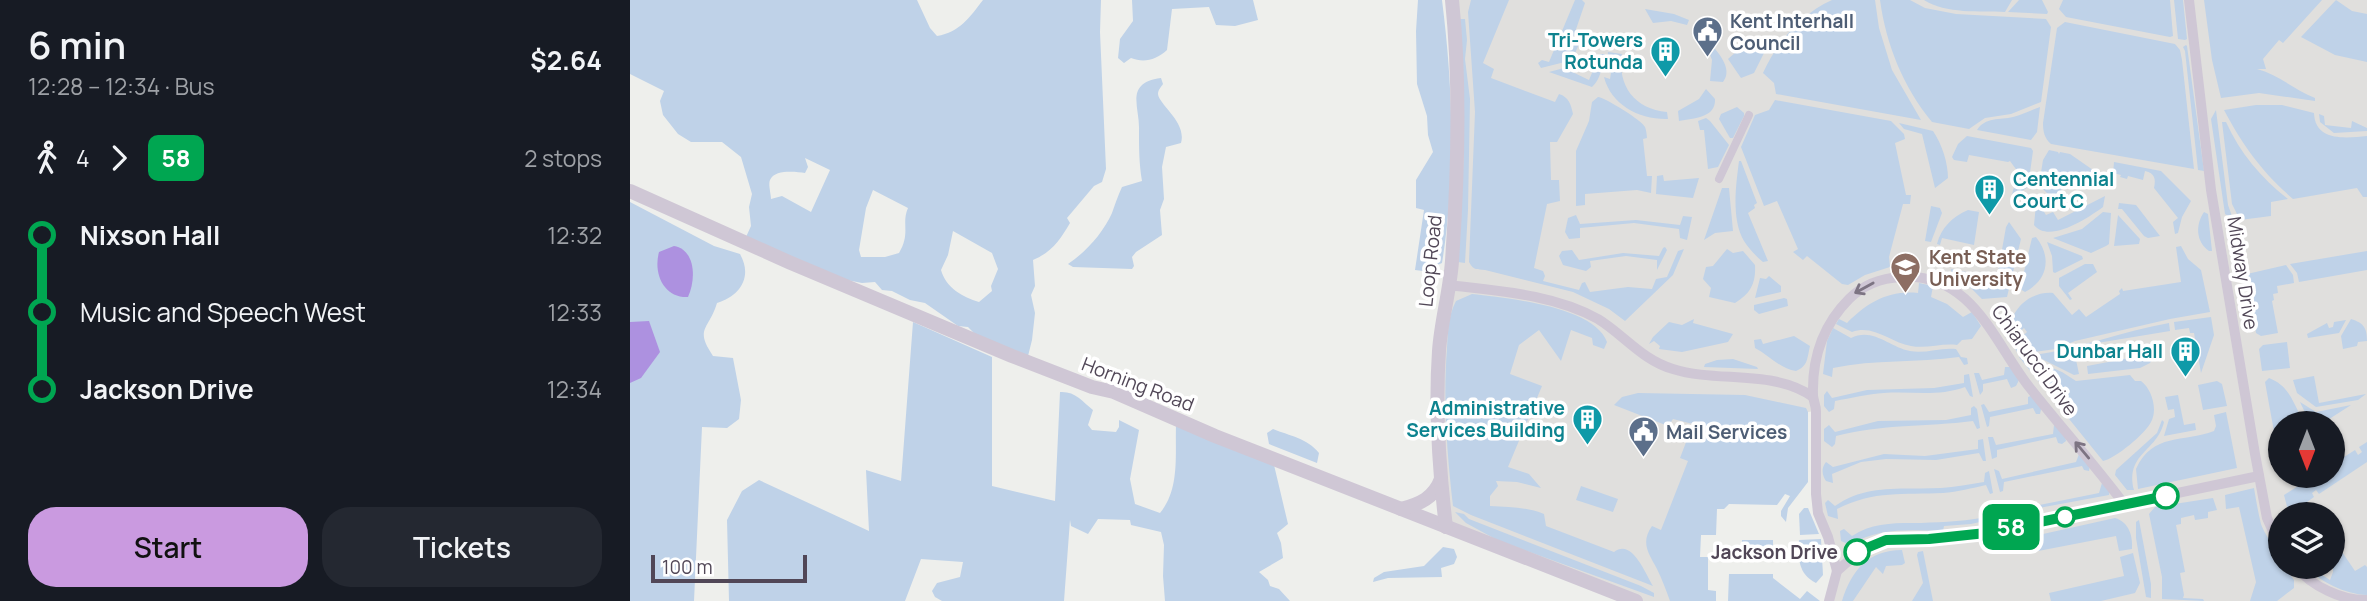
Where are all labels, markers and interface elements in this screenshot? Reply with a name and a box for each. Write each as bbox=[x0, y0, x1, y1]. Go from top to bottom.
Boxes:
place label: Kent Interhall Council bbox=[1730, 8, 1854, 56]
public building icon: Kent Interhall Council bbox=[1690, 15, 1724, 59]
text: 6 min bbox=[28, 18, 126, 70]
place label: Tri-Towers Rotunda bbox=[1548, 27, 1643, 75]
building icon: Tri-Towers Rotunda bbox=[1649, 34, 1683, 78]
text: $2.64 bbox=[530, 42, 602, 78]
text: 12:28 – 12:34 · Bus bbox=[28, 70, 215, 102]
icon: walk bbox=[28, 139, 66, 177]
icon: forward bbox=[100, 139, 138, 177]
text: 58 bbox=[162, 141, 190, 174]
text: 4 bbox=[76, 142, 90, 174]
text: 2 stops bbox=[524, 142, 602, 174]
place label: Centennial Court C bbox=[2013, 166, 2114, 214]
building icon: Centennial Court C bbox=[1973, 173, 2007, 217]
street label: Loop Road bbox=[1412, 214, 1448, 308]
street label: Midway Drive bbox=[2221, 215, 2265, 331]
text: Nixson Hall bbox=[80, 217, 220, 253]
text: 12:32 bbox=[547, 219, 602, 251]
place label: Kent State University bbox=[1929, 244, 2026, 292]
school or university icon: Kent State University bbox=[1889, 251, 1923, 295]
one-way arrow bbox=[1854, 282, 1875, 295]
text: Music and Speech West bbox=[80, 294, 366, 330]
text: 12:33 bbox=[548, 296, 602, 328]
street label: Chiarucci Drive bbox=[1986, 299, 2084, 421]
building icon: Dunbar Hall bbox=[2169, 334, 2203, 378]
place label: Dunbar Hall bbox=[2057, 338, 2163, 364]
street label: Horning Road bbox=[1078, 351, 1198, 417]
text: Jackson Drive bbox=[80, 371, 254, 407]
text: 12:34 bbox=[547, 373, 602, 405]
place label: Administrative Services Building bbox=[1406, 395, 1565, 443]
building icon: Administrative Services Building bbox=[1571, 402, 1605, 446]
north arrow bbox=[2268, 411, 2345, 488]
map controls bbox=[2268, 411, 2345, 579]
public building icon: Mail Services bbox=[1626, 415, 1660, 459]
place label: Mail Services bbox=[1666, 419, 1787, 445]
one-way arrow bbox=[2074, 442, 2089, 460]
unlabelled marker bbox=[2153, 483, 2179, 509]
button: layers bbox=[2268, 502, 2345, 579]
line badge: 58 bbox=[1980, 504, 2042, 550]
button: Start bbox=[28, 507, 308, 587]
button: Tickets bbox=[322, 507, 602, 587]
unlabelled marker bbox=[2055, 507, 2075, 527]
text: 58 bbox=[1997, 510, 2025, 543]
place label: Jackson Drive bbox=[1711, 539, 1838, 565]
marker: Jackson Drive bbox=[1844, 539, 1870, 565]
scale bar bbox=[651, 552, 807, 584]
text: 100 m bbox=[662, 554, 713, 580]

